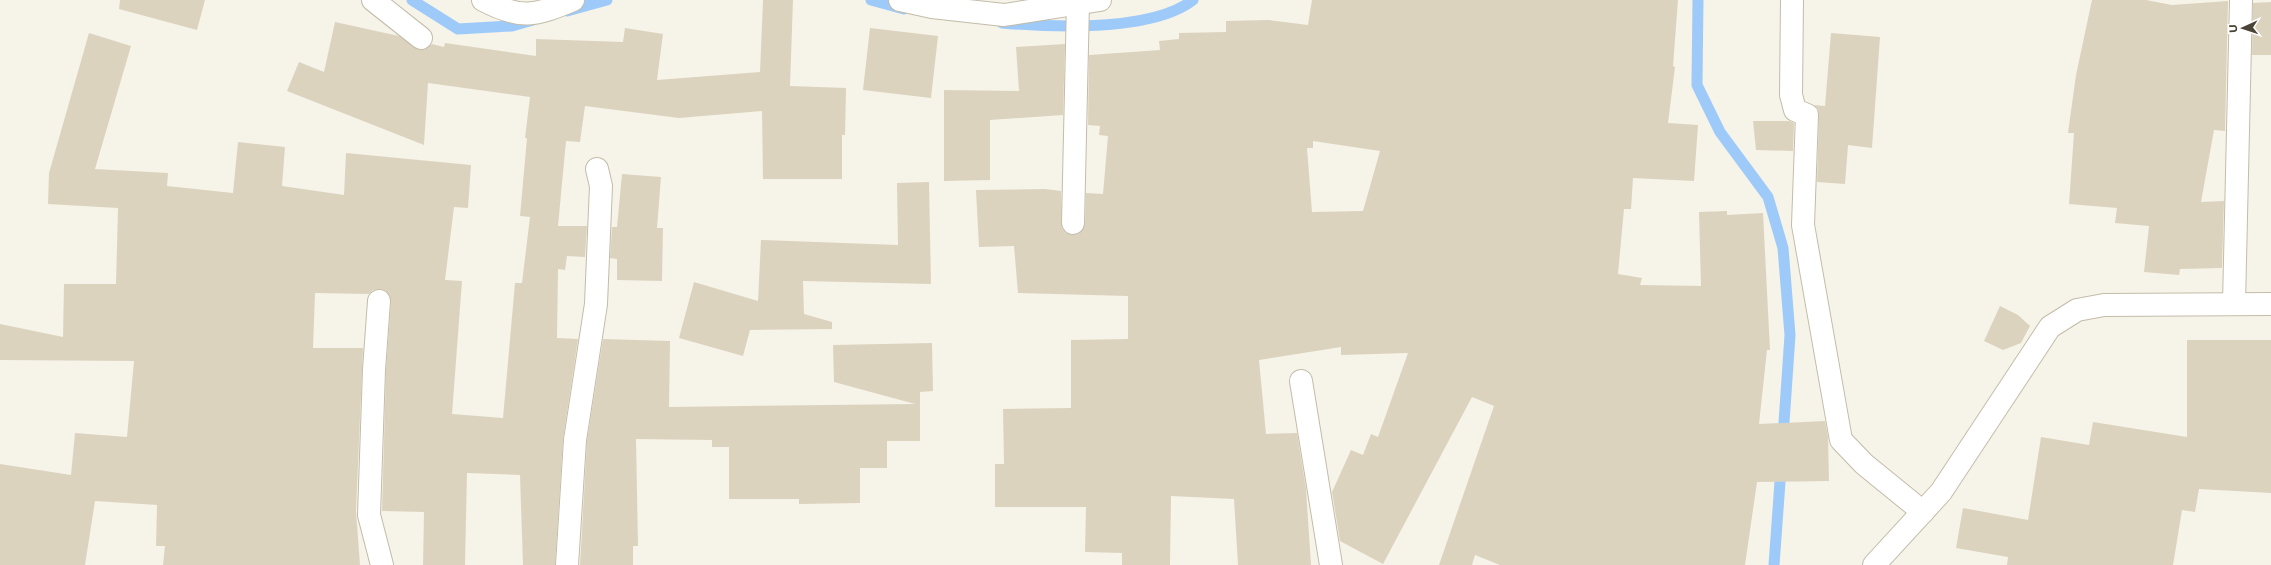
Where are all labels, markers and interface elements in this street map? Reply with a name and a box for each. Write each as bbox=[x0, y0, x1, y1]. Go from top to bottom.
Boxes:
north arrow bbox=[2223, 8, 2263, 48]
text: U bbox=[2226, 24, 2240, 33]

